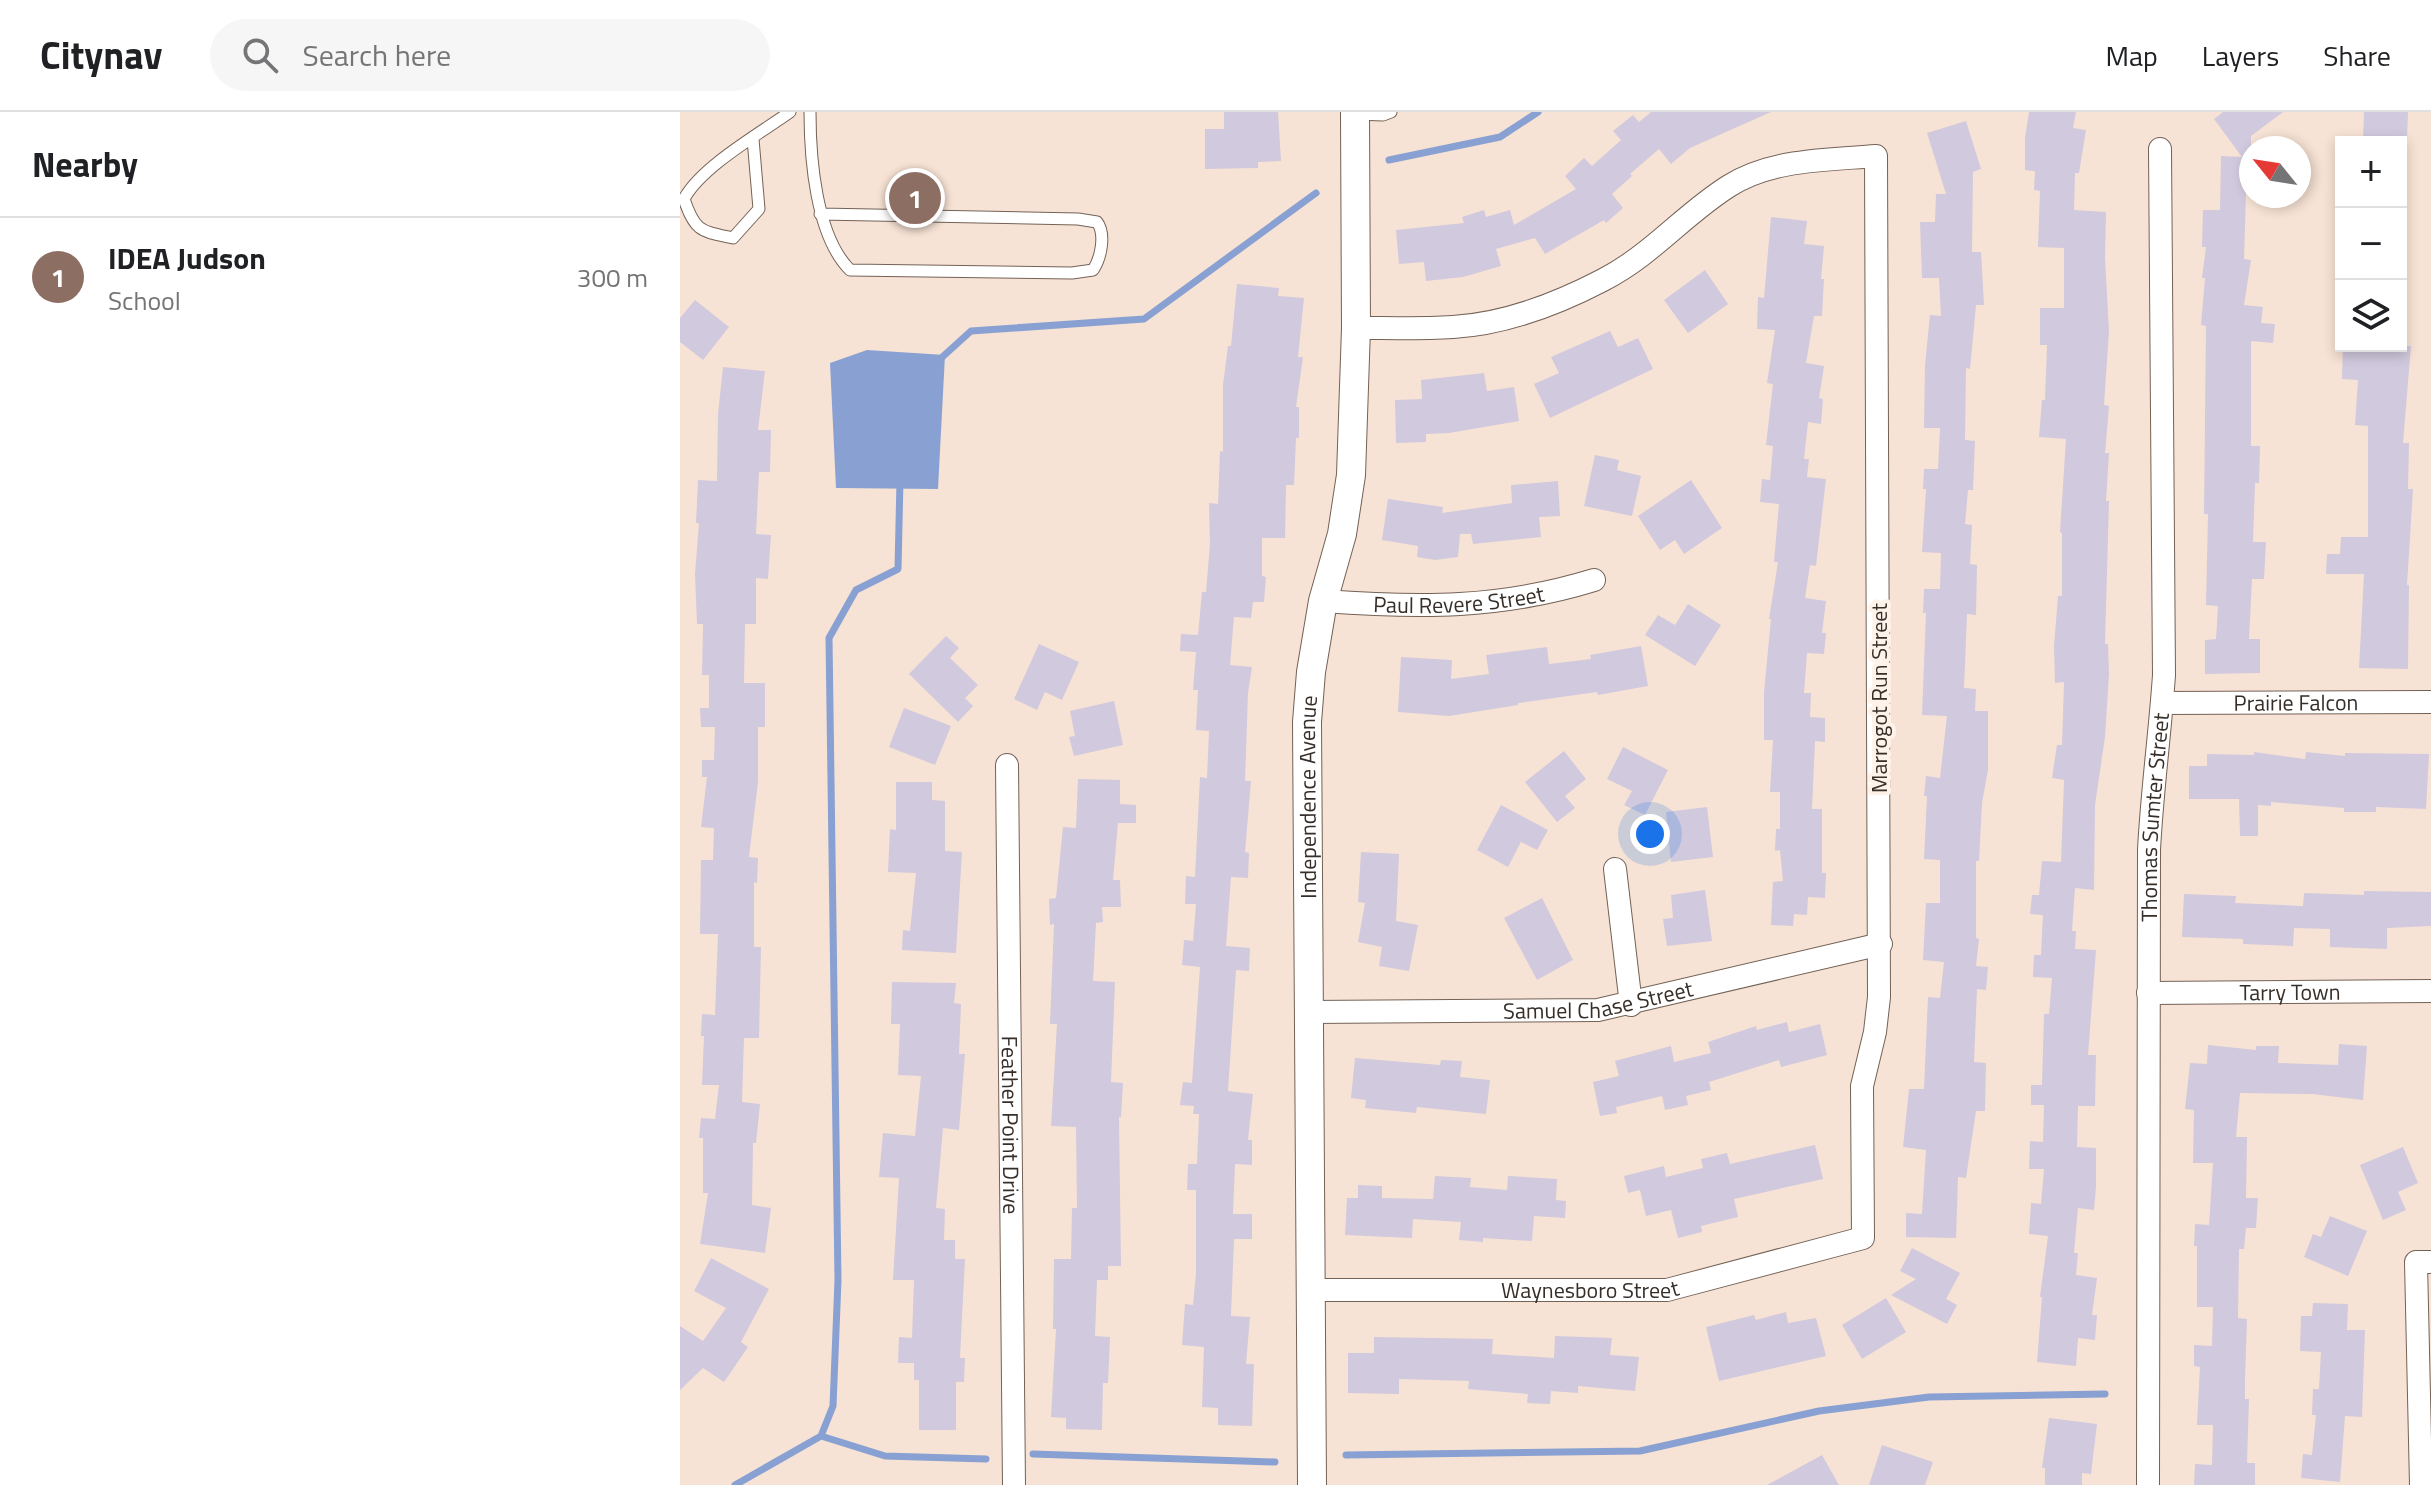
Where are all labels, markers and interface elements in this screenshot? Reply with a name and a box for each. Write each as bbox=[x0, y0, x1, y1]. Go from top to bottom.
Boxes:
search box bbox=[210, 19, 770, 91]
text: Citynav bbox=[40, 26, 162, 84]
text: Search here bbox=[302, 32, 451, 78]
icon: search bbox=[238, 33, 282, 77]
text: Map bbox=[2105, 34, 2158, 77]
text: Layers bbox=[2202, 34, 2279, 77]
text: Share bbox=[2323, 34, 2391, 77]
north arrow bbox=[2239, 136, 2311, 208]
map controls bbox=[2335, 136, 2407, 352]
button: + bbox=[2335, 136, 2407, 208]
text: Nearby bbox=[32, 138, 138, 190]
pin: 1 bbox=[889, 168, 941, 228]
button: − bbox=[2335, 208, 2407, 280]
text: IDEA Judson bbox=[108, 235, 266, 281]
text: 1 bbox=[51, 258, 65, 297]
text: 300 m bbox=[577, 258, 648, 297]
button: layers bbox=[2335, 280, 2407, 352]
text: School bbox=[108, 281, 181, 320]
street label: Paul Revere Street bbox=[1373, 576, 1547, 622]
street label: Marrogot Run Street bbox=[1862, 603, 1896, 793]
street label: Prairie Falcon bbox=[2234, 685, 2358, 720]
street label: Independence Avenue bbox=[1290, 694, 1326, 899]
street label: Thomas Sumter Street bbox=[2132, 711, 2178, 922]
your location bbox=[1630, 814, 1670, 854]
street label: Samuel Chase Street bbox=[1503, 971, 1697, 1028]
street label: Tarry Town bbox=[2239, 975, 2341, 1009]
street label: Feather Point Drive bbox=[993, 1036, 1028, 1214]
street label: Waynesboro Street bbox=[1501, 1270, 1683, 1307]

